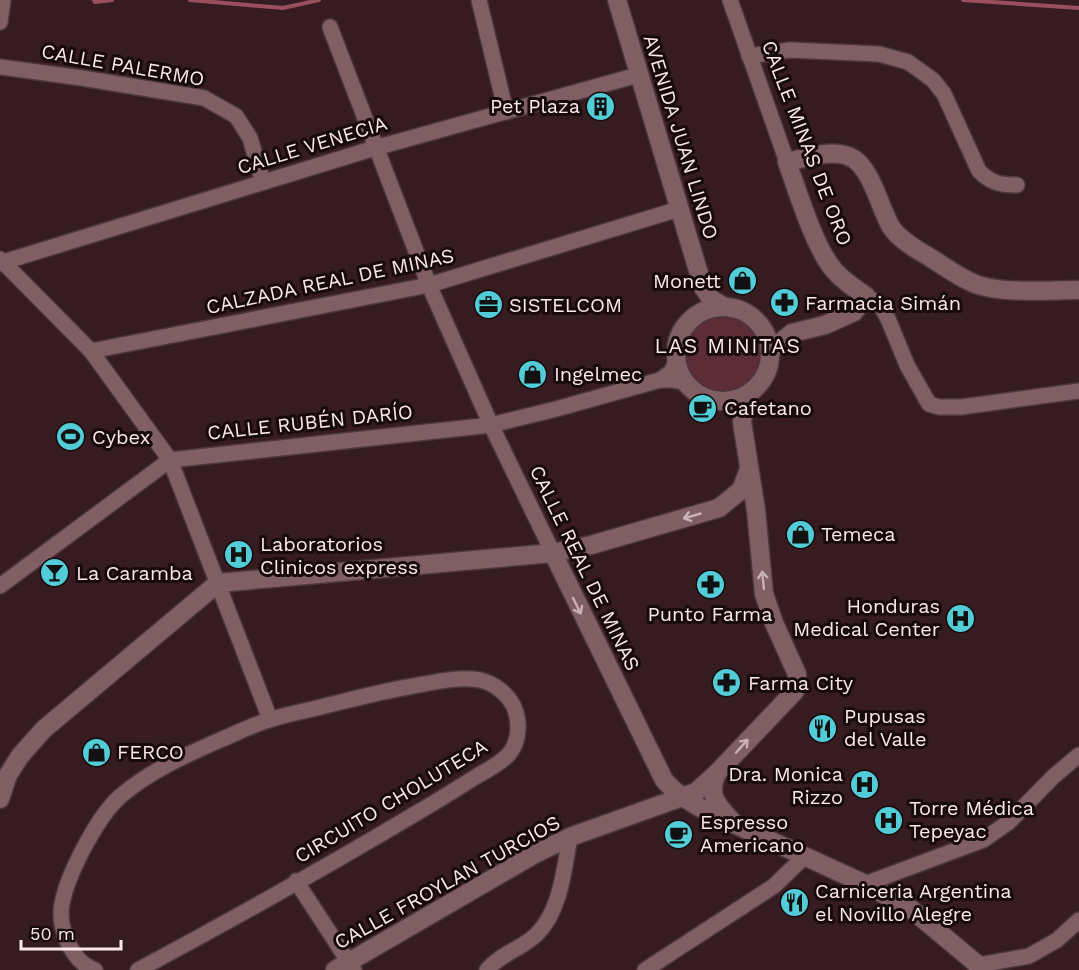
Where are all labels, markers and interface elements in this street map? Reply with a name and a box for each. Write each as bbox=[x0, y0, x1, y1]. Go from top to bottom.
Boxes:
street label: AVENIDA JUAN LINDO bbox=[638, 32, 724, 242]
street label: CALLE MINAS DE ORO bbox=[757, 37, 857, 249]
street label: CALLE PALERMO bbox=[40, 39, 206, 91]
building icon: Pet Plaza bbox=[585, 90, 617, 122]
place label: Pet Plaza bbox=[490, 94, 580, 118]
street label: CALLE VENECIA bbox=[234, 111, 390, 179]
street label: CALZADA REAL DE MINAS bbox=[204, 243, 456, 319]
shop icon: Monett bbox=[726, 265, 758, 297]
place label: Monett bbox=[653, 269, 722, 293]
pharmacy icon: Farmacia Simán bbox=[768, 287, 800, 319]
office icon: SISTELCOM bbox=[472, 289, 504, 321]
place label: Farmacia Simán bbox=[805, 291, 961, 315]
place label: SISTELCOM bbox=[509, 293, 622, 317]
district label: LAS MINITAS bbox=[654, 333, 802, 358]
shop icon: Ingelmec bbox=[517, 358, 549, 390]
place label: Ingelmec bbox=[554, 362, 642, 386]
cafe icon: Cafetano bbox=[687, 392, 719, 424]
place label: Cafetano bbox=[724, 396, 812, 420]
street label: CALLE RUBÉN DARÍO bbox=[206, 399, 414, 445]
sports icon: Cybex bbox=[55, 421, 87, 453]
place label: Cybex bbox=[92, 425, 150, 449]
street label: CALLE REAL DE MINAS bbox=[525, 461, 645, 675]
one-way arrow bbox=[683, 511, 702, 522]
shop icon: Temeca bbox=[784, 518, 816, 550]
place label: Temeca bbox=[821, 522, 896, 546]
place label: Laboratorios Clinicos express bbox=[260, 532, 418, 579]
hospital icon: Laboratorios Clinicos express bbox=[223, 539, 255, 571]
bar icon: La Caramba bbox=[39, 557, 71, 589]
place label: La Caramba bbox=[76, 561, 193, 585]
pharmacy icon: Punto Farma bbox=[694, 568, 726, 600]
one-way arrow bbox=[757, 571, 768, 591]
place label: Honduras Medical Center bbox=[793, 594, 940, 641]
one-way arrow bbox=[572, 596, 584, 614]
place label: Punto Farma bbox=[647, 602, 773, 626]
hospital icon: Honduras Medical Center bbox=[945, 602, 977, 634]
pharmacy icon: Farma City bbox=[711, 667, 743, 699]
place label: Farma City bbox=[748, 671, 854, 695]
place label: Pupusas del Valle bbox=[844, 704, 927, 751]
restaurant icon: Pupusas del Valle bbox=[807, 712, 839, 744]
street label: CIRCUITO CHOLUTECA bbox=[290, 734, 492, 868]
shop icon: FERCO bbox=[80, 736, 112, 768]
one-way arrow bbox=[735, 739, 749, 754]
place label: FERCO bbox=[117, 740, 184, 764]
place label: Dra. Monica Rizzo bbox=[728, 762, 843, 809]
hospital icon: Dra. Monica Rizzo bbox=[848, 769, 880, 801]
place label: Torre Médica Tepeyac bbox=[909, 796, 1034, 843]
hospital icon: Torre Médica Tepeyac bbox=[872, 804, 904, 836]
street label: CALLE FROYLAN TURCIOS bbox=[330, 810, 564, 954]
place label: Espresso Americano bbox=[700, 810, 804, 857]
cafe icon: Espresso Americano bbox=[663, 818, 695, 850]
place label: Carniceria Argentina el Novillo Alegre bbox=[815, 879, 1012, 926]
restaurant icon: Carniceria Argentina el Novillo Alegre bbox=[778, 886, 810, 918]
scale bar bbox=[21, 913, 122, 951]
text: 50 m bbox=[30, 923, 75, 944]

